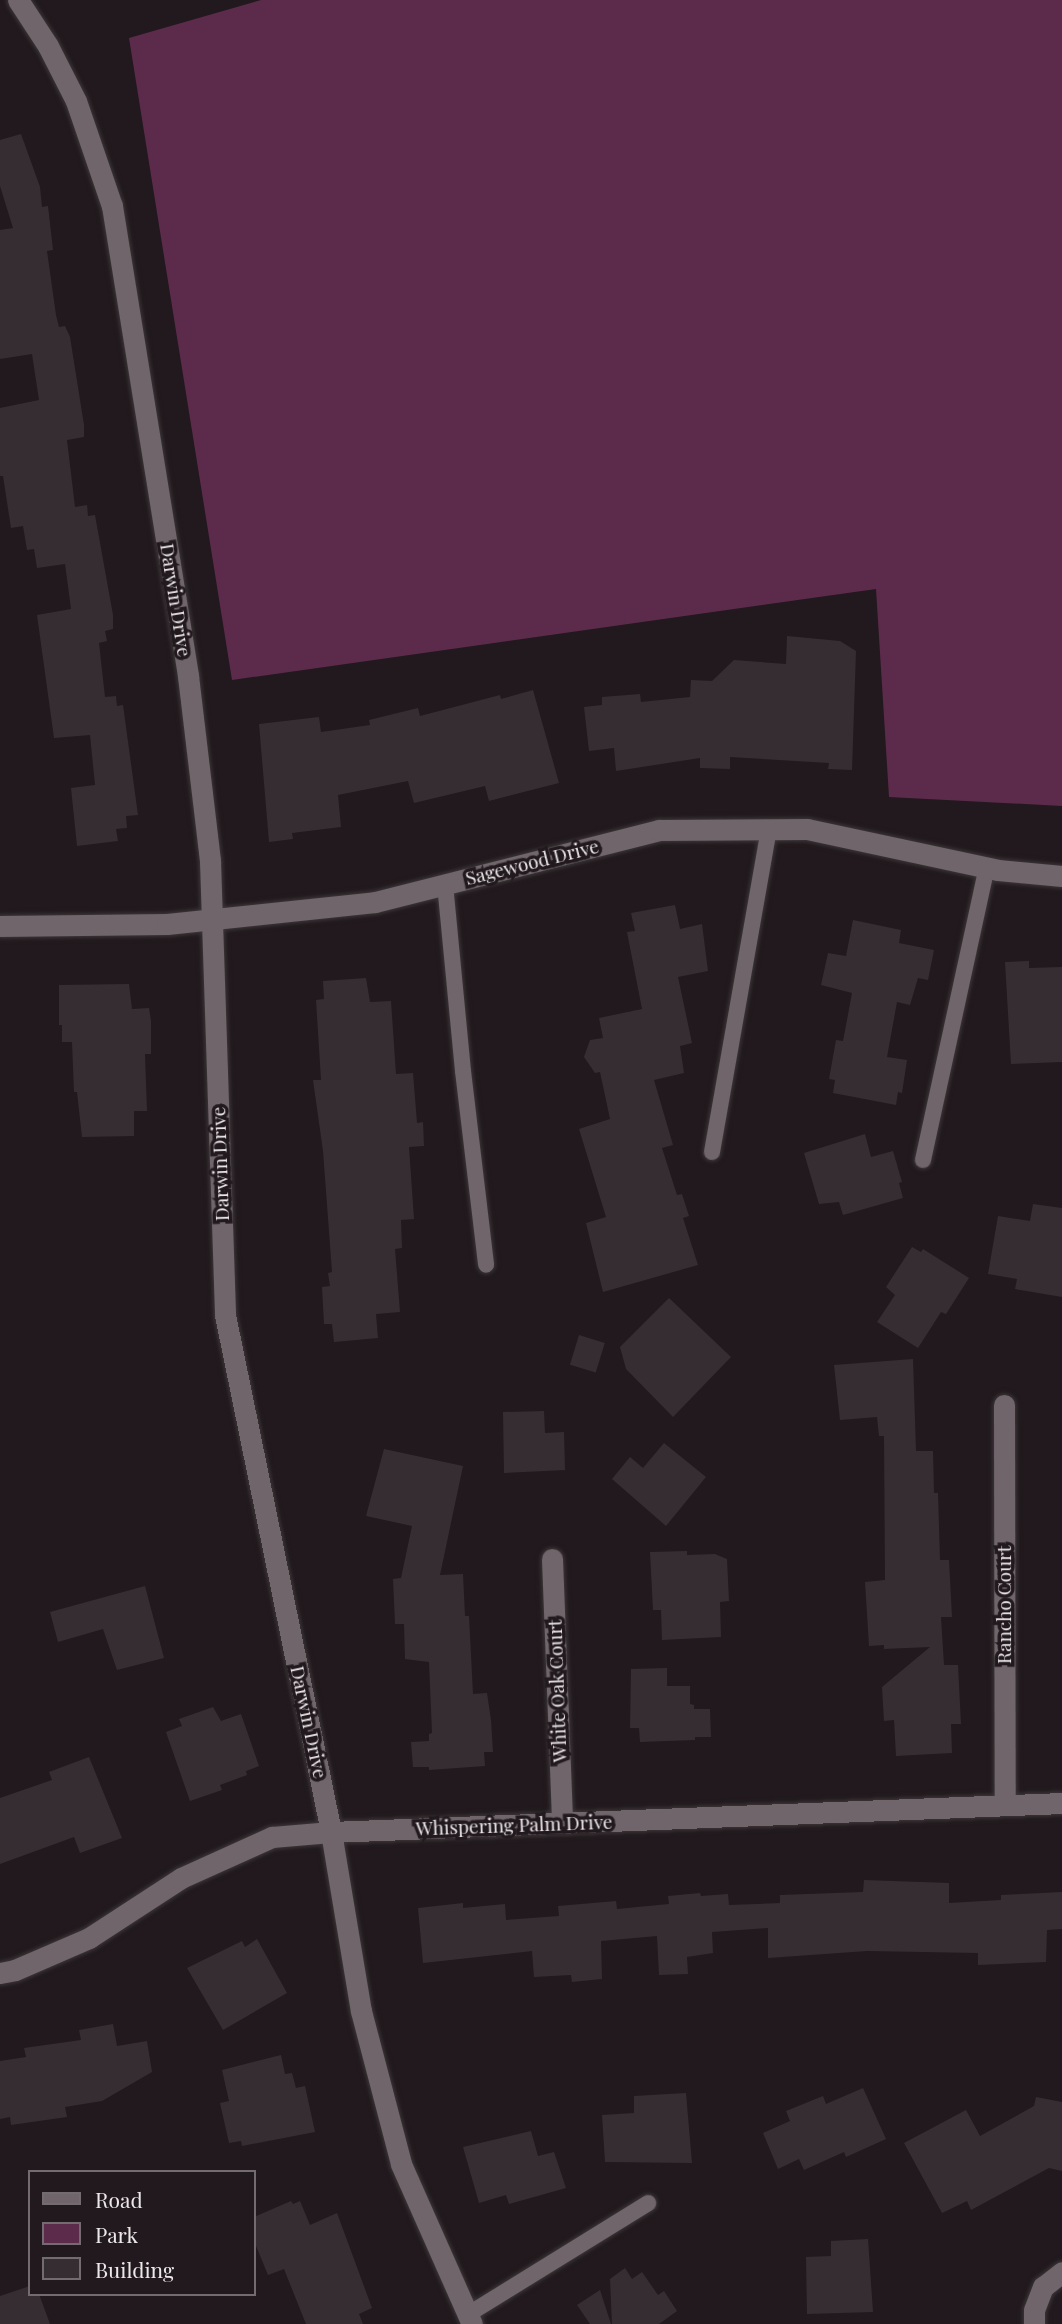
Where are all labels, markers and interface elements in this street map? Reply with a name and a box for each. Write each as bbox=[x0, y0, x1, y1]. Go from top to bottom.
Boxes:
street label: Darwin Drive bbox=[156, 542, 196, 658]
street label: Sagewood Drive bbox=[463, 834, 601, 890]
street label: Darwin Drive bbox=[207, 1106, 233, 1222]
street label: Rancho Court bbox=[993, 1546, 1015, 1664]
street label: White Oak Court bbox=[543, 1619, 571, 1763]
street label: Darwin Drive bbox=[286, 1664, 332, 1780]
street label: Whispering Palm Drive bbox=[415, 1810, 613, 1840]
legend bbox=[28, 2170, 256, 2296]
text: Road bbox=[95, 2185, 143, 2213]
text: Park bbox=[95, 2220, 138, 2248]
text: Building bbox=[95, 2255, 174, 2283]

